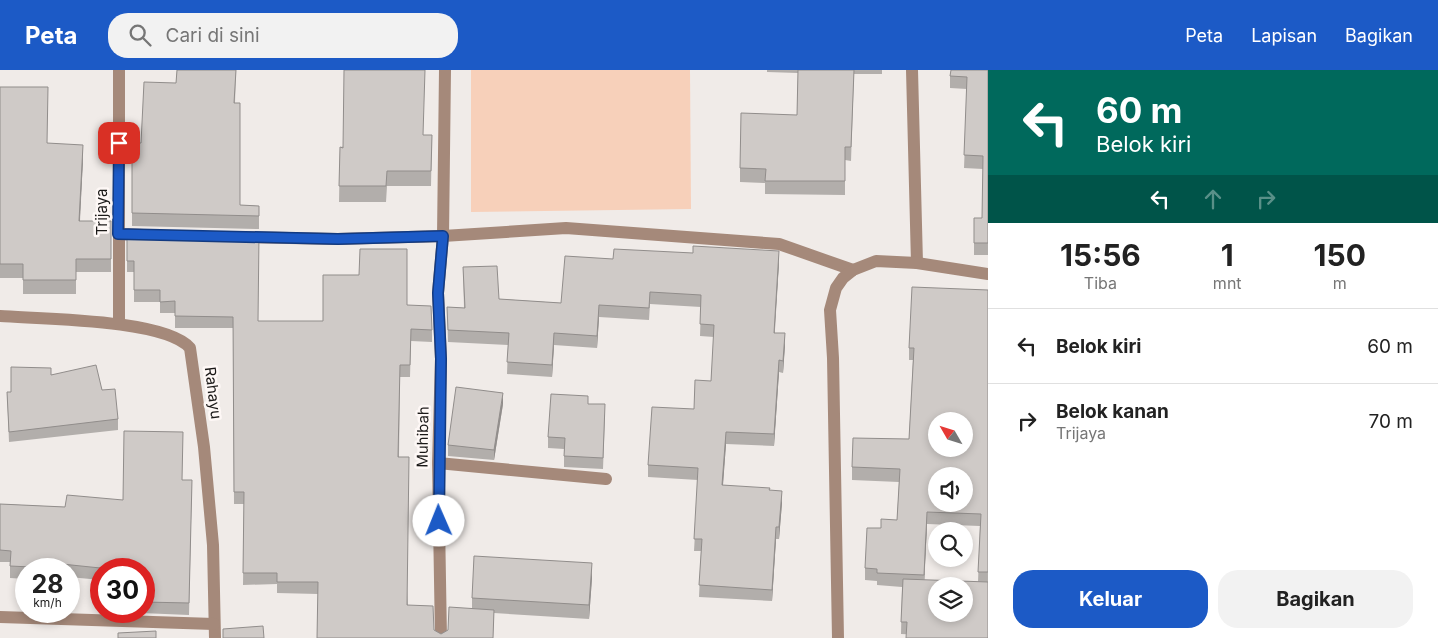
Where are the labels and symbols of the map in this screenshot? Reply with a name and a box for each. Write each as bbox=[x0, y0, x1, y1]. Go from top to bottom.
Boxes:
pin bbox=[98, 122, 140, 164]
street label: Trijaya bbox=[92, 189, 111, 235]
street label: Rahayu bbox=[201, 366, 226, 420]
street label: Muhibah bbox=[412, 406, 433, 468]
north arrow bbox=[928, 412, 972, 458]
position arrow bbox=[412, 494, 464, 546]
speed limit sign: 30 bbox=[90, 558, 155, 623]

